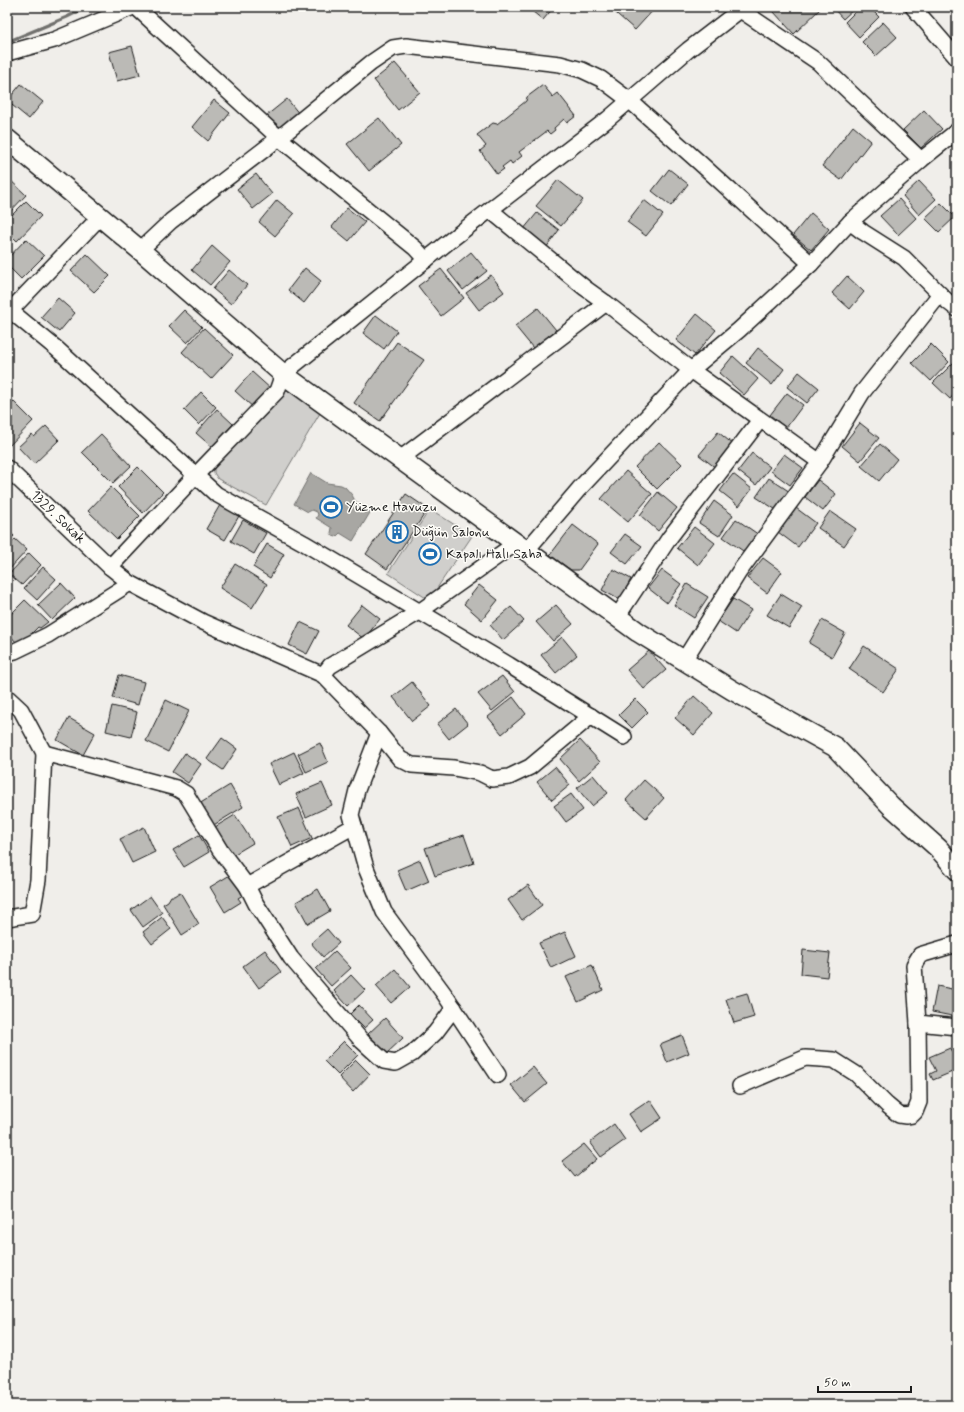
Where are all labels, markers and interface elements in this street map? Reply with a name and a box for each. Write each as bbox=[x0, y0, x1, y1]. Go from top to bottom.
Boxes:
street label: 1329. Sokak bbox=[27, 486, 89, 548]
sports icon: Yüzme Havuzu bbox=[318, 494, 344, 520]
place label: Yüzme Havuzu bbox=[346, 498, 436, 516]
building icon: Düğün Salonu bbox=[384, 519, 410, 545]
place label: Düğün Salonu bbox=[412, 523, 490, 541]
sports icon: Kapalı Halı Saha bbox=[417, 541, 443, 567]
place label: Kapalı Halı Saha bbox=[446, 545, 543, 563]
scale bar bbox=[818, 1368, 911, 1394]
text: 50 m bbox=[824, 1375, 851, 1391]

